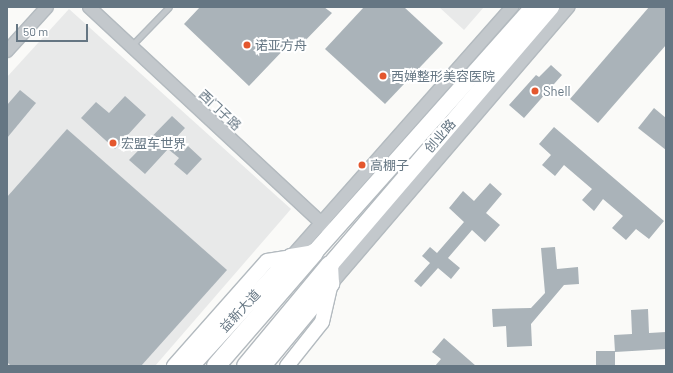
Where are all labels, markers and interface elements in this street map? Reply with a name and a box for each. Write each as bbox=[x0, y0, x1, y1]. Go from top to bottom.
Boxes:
scale bar bbox=[18, 16, 90, 42]
text: 50 m bbox=[23, 24, 48, 38]
place label: 诺亚方舟 bbox=[255, 37, 307, 53]
marker: 诺亚方舟 bbox=[242, 40, 252, 50]
place label: 西婵整形美容医院 bbox=[391, 68, 495, 84]
marker: 西婵整形美容医院 bbox=[378, 71, 388, 81]
place label: Shell bbox=[543, 83, 570, 99]
marker: Shell bbox=[530, 86, 540, 96]
street label: 西门子路 bbox=[196, 87, 244, 133]
street label: 创业路 bbox=[421, 116, 459, 156]
place label: 宏盟车世界 bbox=[121, 135, 186, 151]
marker: 宏盟车世界 bbox=[108, 138, 118, 148]
place label: 高棚子 bbox=[370, 157, 409, 173]
marker: 高棚子 bbox=[357, 160, 367, 170]
street label: 益新大道 bbox=[217, 287, 263, 335]

